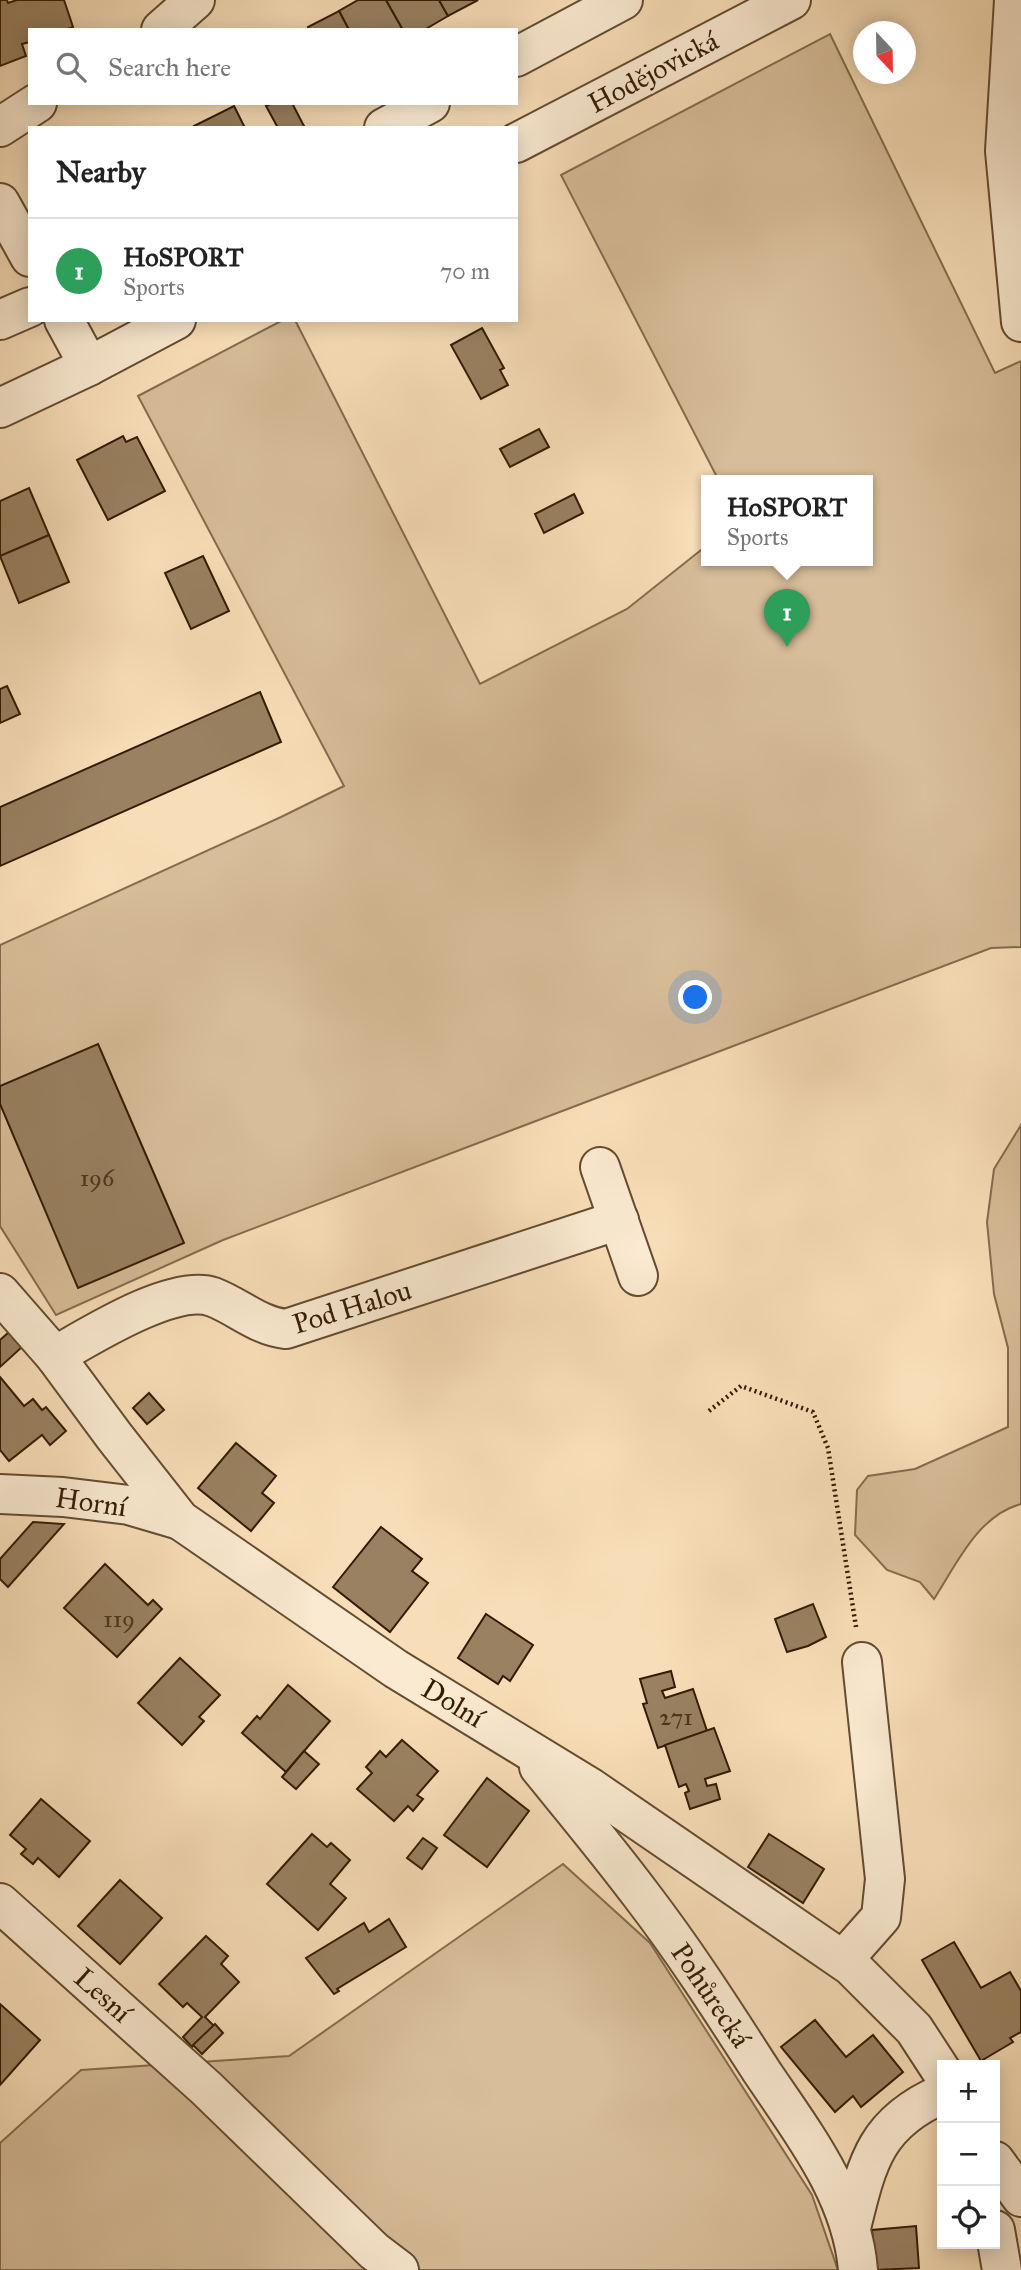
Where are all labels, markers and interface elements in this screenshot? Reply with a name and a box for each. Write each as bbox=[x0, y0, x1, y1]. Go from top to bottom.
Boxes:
north arrow bbox=[853, 21, 916, 84]
street label: Hodějovická bbox=[582, 23, 724, 121]
search box bbox=[28, 28, 518, 105]
icon: search bbox=[52, 48, 90, 86]
text: Search here bbox=[108, 51, 231, 83]
text: Nearby bbox=[56, 154, 146, 190]
text: HoSPORT bbox=[123, 241, 244, 273]
text: 1 bbox=[74, 257, 84, 285]
text: 70 m bbox=[440, 257, 490, 285]
text: Sports bbox=[123, 273, 185, 301]
popup bbox=[701, 475, 873, 566]
text: HoSPORT bbox=[727, 491, 847, 523]
text: Sports bbox=[727, 523, 788, 551]
pin: 1 bbox=[764, 589, 810, 647]
your location bbox=[678, 980, 712, 1014]
house number: 196 bbox=[80, 1163, 115, 1193]
street label: Pod Halou bbox=[288, 1272, 416, 1342]
street label: Horní bbox=[53, 1480, 130, 1524]
house number: 119 bbox=[103, 1604, 135, 1634]
street label: Dolní bbox=[415, 1671, 492, 1736]
house number: 271 bbox=[659, 1702, 693, 1732]
street label: Pohůrecká bbox=[663, 1936, 759, 2054]
street label: Lesní bbox=[67, 1960, 140, 2031]
map controls bbox=[937, 2060, 1000, 2249]
button: + bbox=[937, 2060, 1000, 2123]
button: − bbox=[937, 2123, 1000, 2186]
button: locate bbox=[937, 2186, 1000, 2249]

